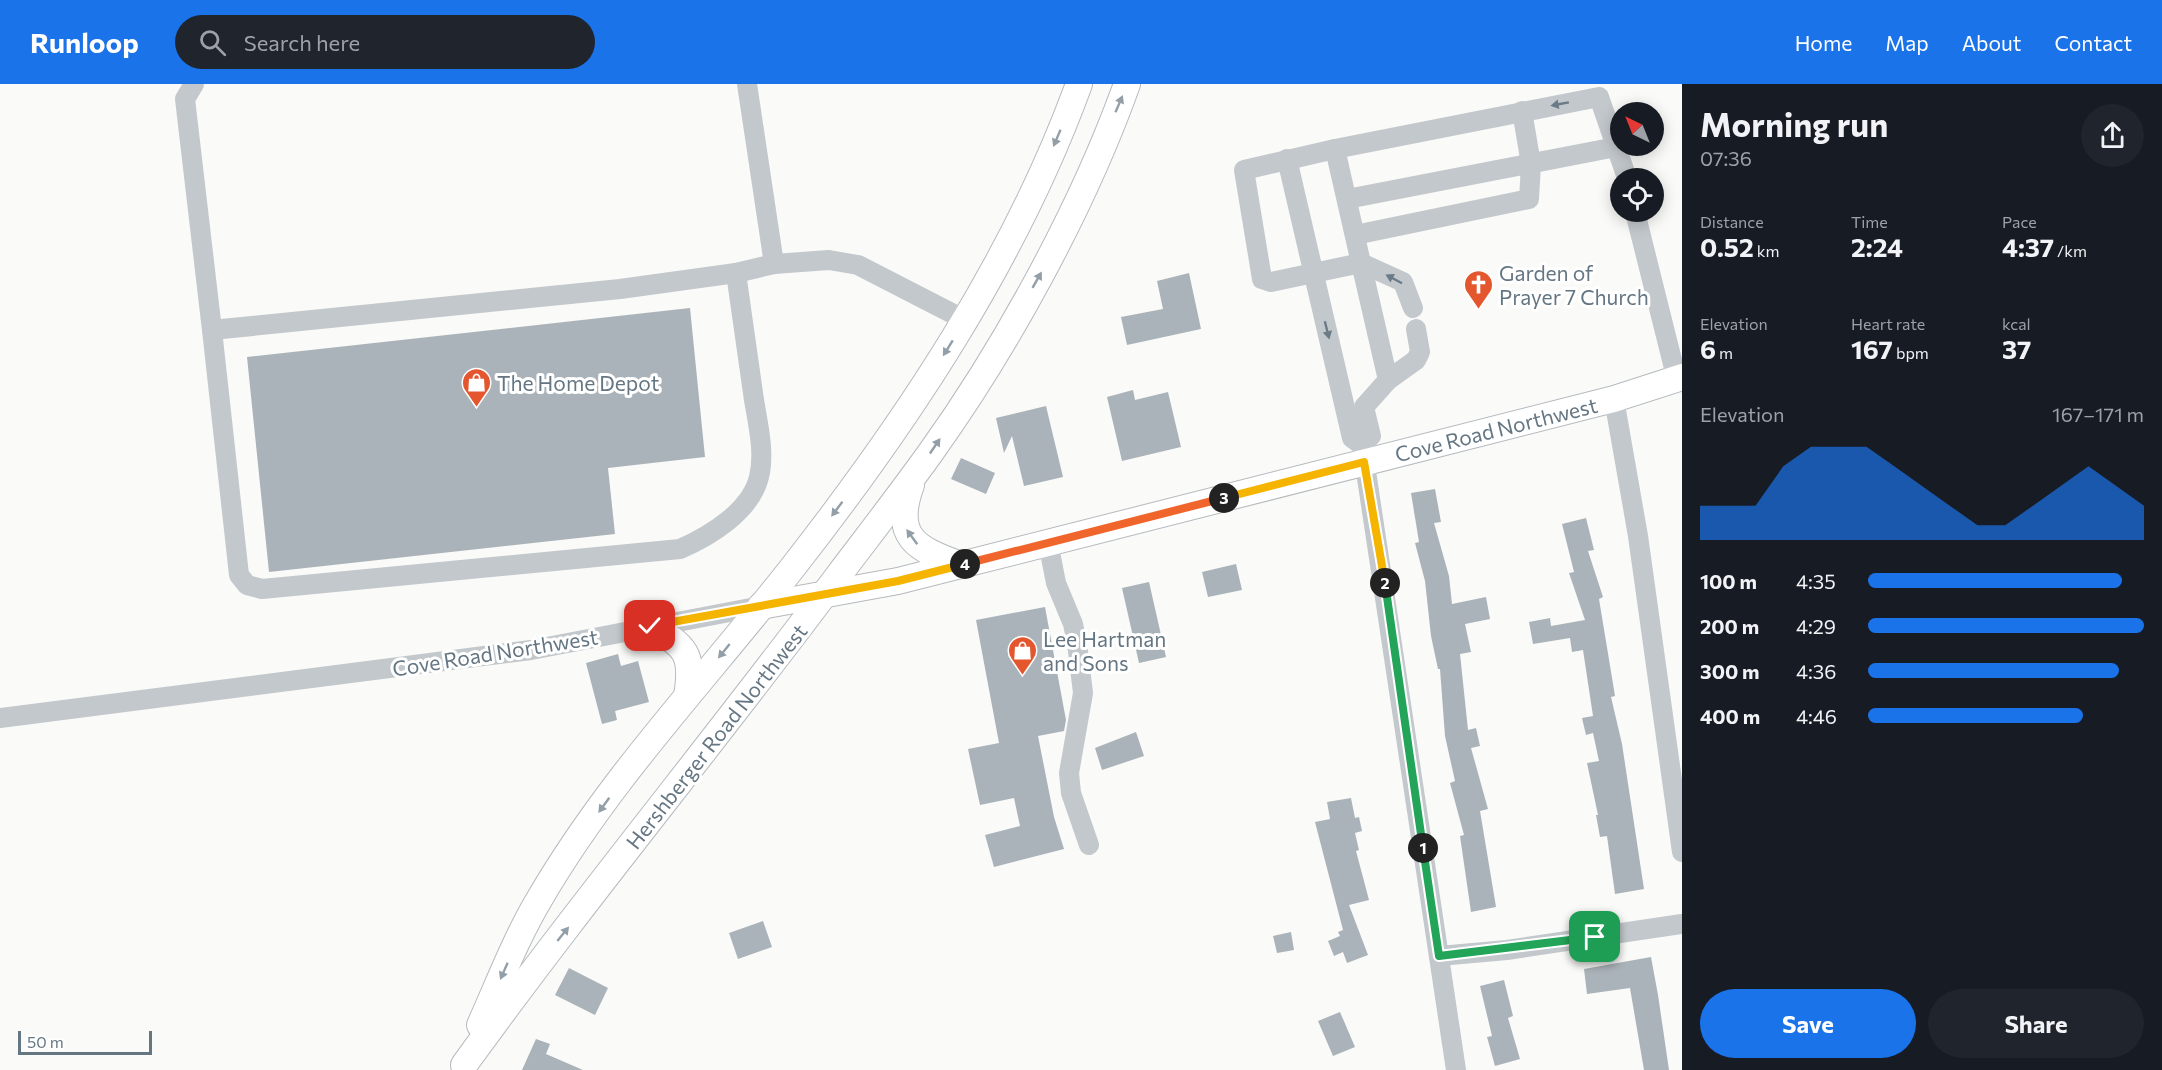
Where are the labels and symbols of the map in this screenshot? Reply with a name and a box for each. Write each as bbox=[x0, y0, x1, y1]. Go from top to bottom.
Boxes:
one-way arrow bbox=[1114, 94, 1124, 112]
one-way arrow bbox=[1551, 100, 1570, 109]
north arrow bbox=[1610, 102, 1664, 156]
one-way arrow bbox=[1052, 130, 1062, 148]
place label: Garden of Prayer 7 Church bbox=[1499, 260, 1649, 309]
church icon: Garden of Prayer 7 Church bbox=[1462, 268, 1494, 310]
one-way arrow bbox=[1032, 271, 1042, 288]
one-way arrow bbox=[1385, 274, 1402, 284]
one-way arrow bbox=[1322, 321, 1332, 339]
one-way arrow bbox=[942, 340, 953, 356]
shop icon: The Home Depot bbox=[460, 366, 492, 408]
place label: The Home Depot bbox=[497, 370, 659, 395]
street label: Cove Road Northwest bbox=[1392, 392, 1600, 466]
one-way arrow bbox=[929, 439, 941, 455]
pin: 3 bbox=[1209, 483, 1239, 513]
one-way arrow bbox=[831, 500, 843, 516]
one-way arrow bbox=[906, 529, 918, 545]
pin: 4 bbox=[950, 549, 980, 579]
pin: 2 bbox=[1370, 568, 1400, 598]
pin bbox=[624, 600, 675, 651]
street label: Hershberger Road Northwest bbox=[620, 618, 812, 854]
street label: Cove Road Northwest bbox=[390, 623, 600, 681]
place label: Lee Hartman and Sons bbox=[1043, 626, 1166, 675]
shop icon: Lee Hartman and Sons bbox=[1006, 634, 1038, 676]
one-way arrow bbox=[718, 643, 731, 658]
one-way arrow bbox=[598, 796, 610, 812]
pin: 1 bbox=[1408, 833, 1438, 863]
pin bbox=[1569, 911, 1620, 962]
one-way arrow bbox=[556, 926, 569, 942]
one-way arrow bbox=[499, 963, 509, 981]
scale bar bbox=[18, 1028, 152, 1056]

